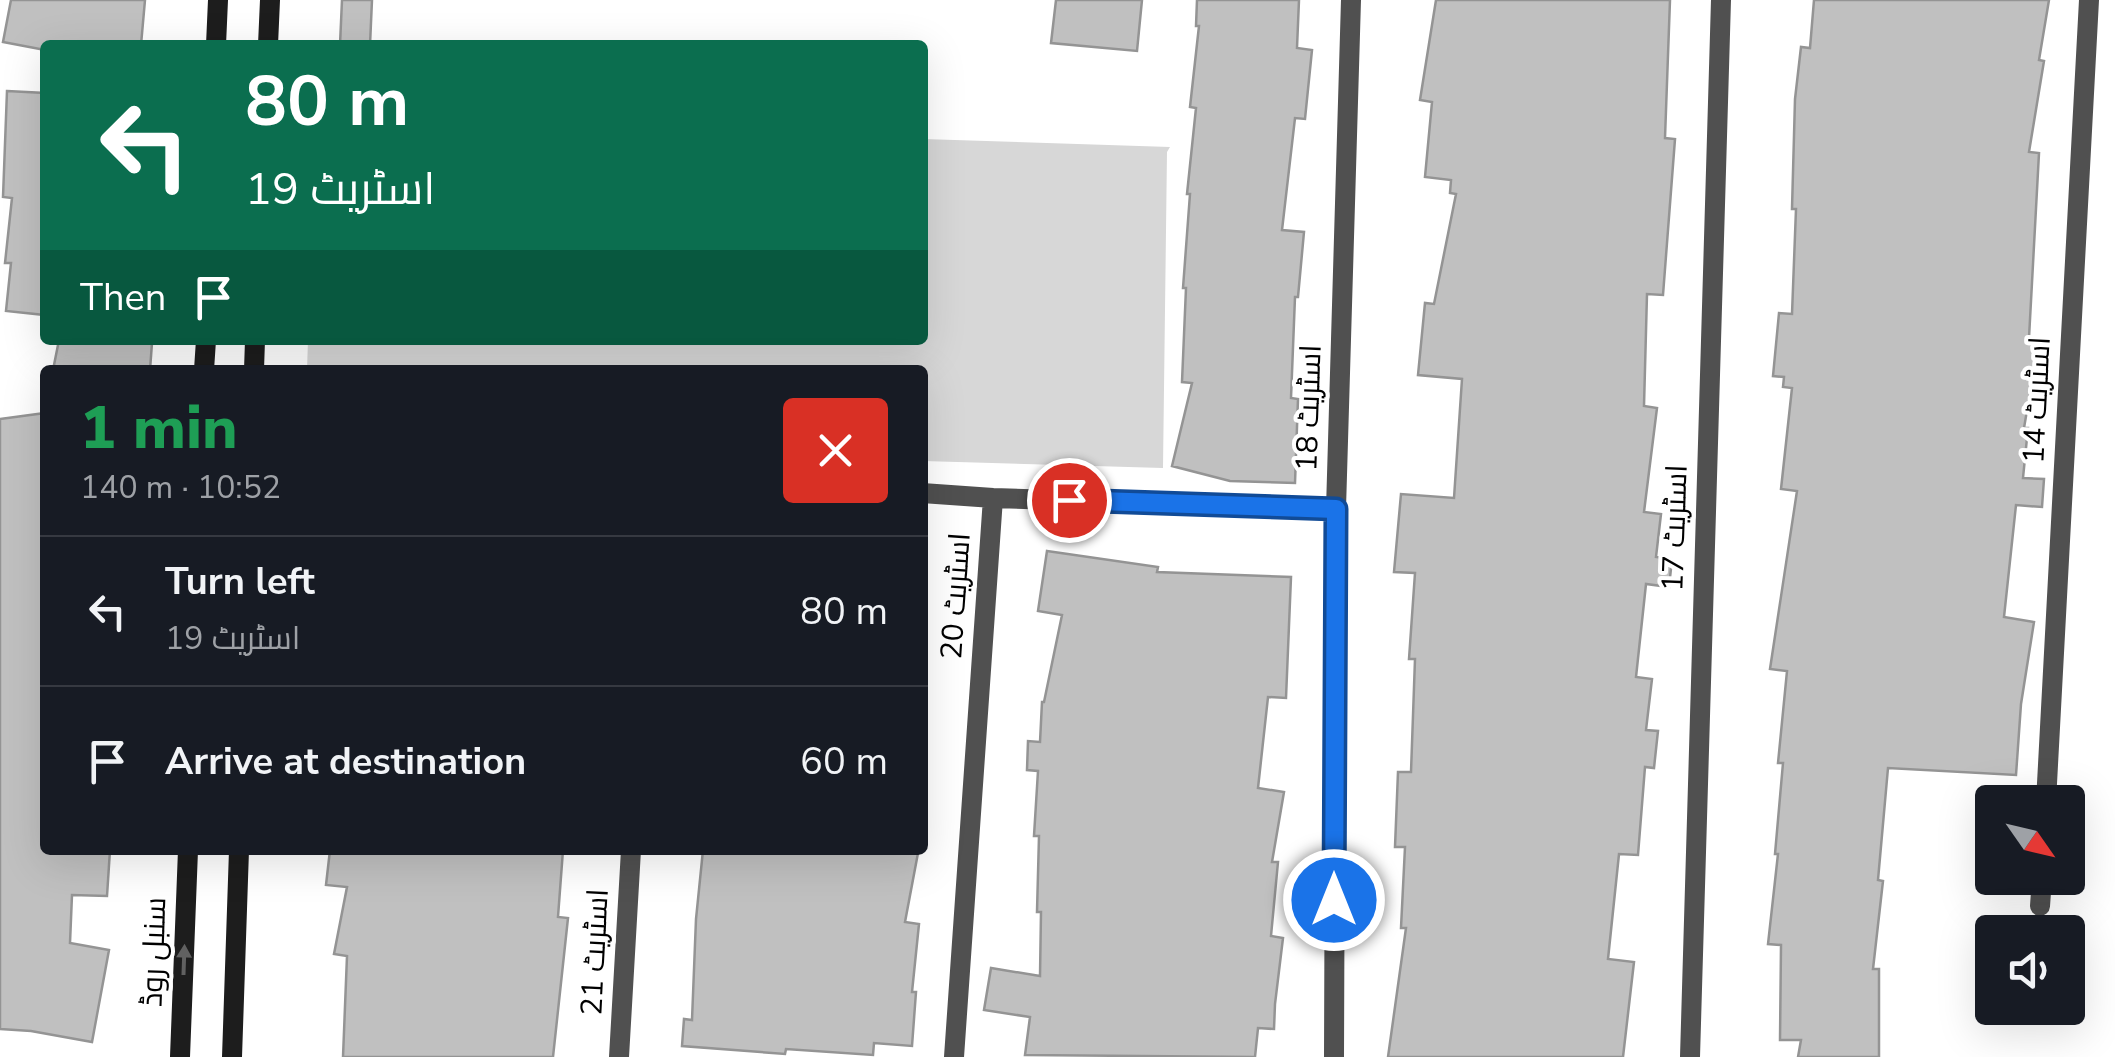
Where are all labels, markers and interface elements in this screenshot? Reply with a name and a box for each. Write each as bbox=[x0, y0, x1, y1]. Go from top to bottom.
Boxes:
text: 80 m bbox=[245, 54, 409, 150]
icon: left bbox=[80, 80, 210, 210]
text: اسٹریٹ 19 bbox=[245, 159, 435, 220]
icon: arrive bbox=[186, 270, 241, 325]
text: Then bbox=[80, 272, 166, 323]
street label: اسٹریٹ 14 bbox=[2013, 336, 2061, 464]
street label: اسٹریٹ 18 bbox=[1286, 344, 1332, 472]
text: 1 min bbox=[80, 387, 238, 469]
button: close bbox=[783, 398, 888, 503]
pin bbox=[1027, 458, 1112, 543]
street label: اسٹریٹ 17 bbox=[1652, 464, 1698, 592]
text: 140 m · 10:52 bbox=[80, 466, 281, 509]
icon: arrive bbox=[1042, 473, 1097, 528]
street label: اسٹریٹ 20 bbox=[931, 531, 981, 661]
text: Turn left bbox=[165, 556, 315, 607]
icon: left bbox=[80, 584, 135, 639]
text: 80 m bbox=[800, 586, 888, 637]
text: اسٹریٹ 19 bbox=[165, 617, 300, 660]
icon: arrive bbox=[80, 734, 135, 789]
text: Arrive at destination bbox=[165, 736, 526, 787]
text: 60 m bbox=[800, 736, 888, 787]
north arrow bbox=[1975, 785, 2085, 895]
map controls bbox=[1975, 785, 2085, 1025]
position arrow bbox=[1282, 848, 1386, 952]
street label: اسٹریٹ 21 bbox=[571, 888, 619, 1016]
street label: سنبل روڈ bbox=[132, 896, 176, 1008]
button: sound bbox=[1975, 915, 2085, 1025]
one-way arrow bbox=[176, 943, 192, 975]

